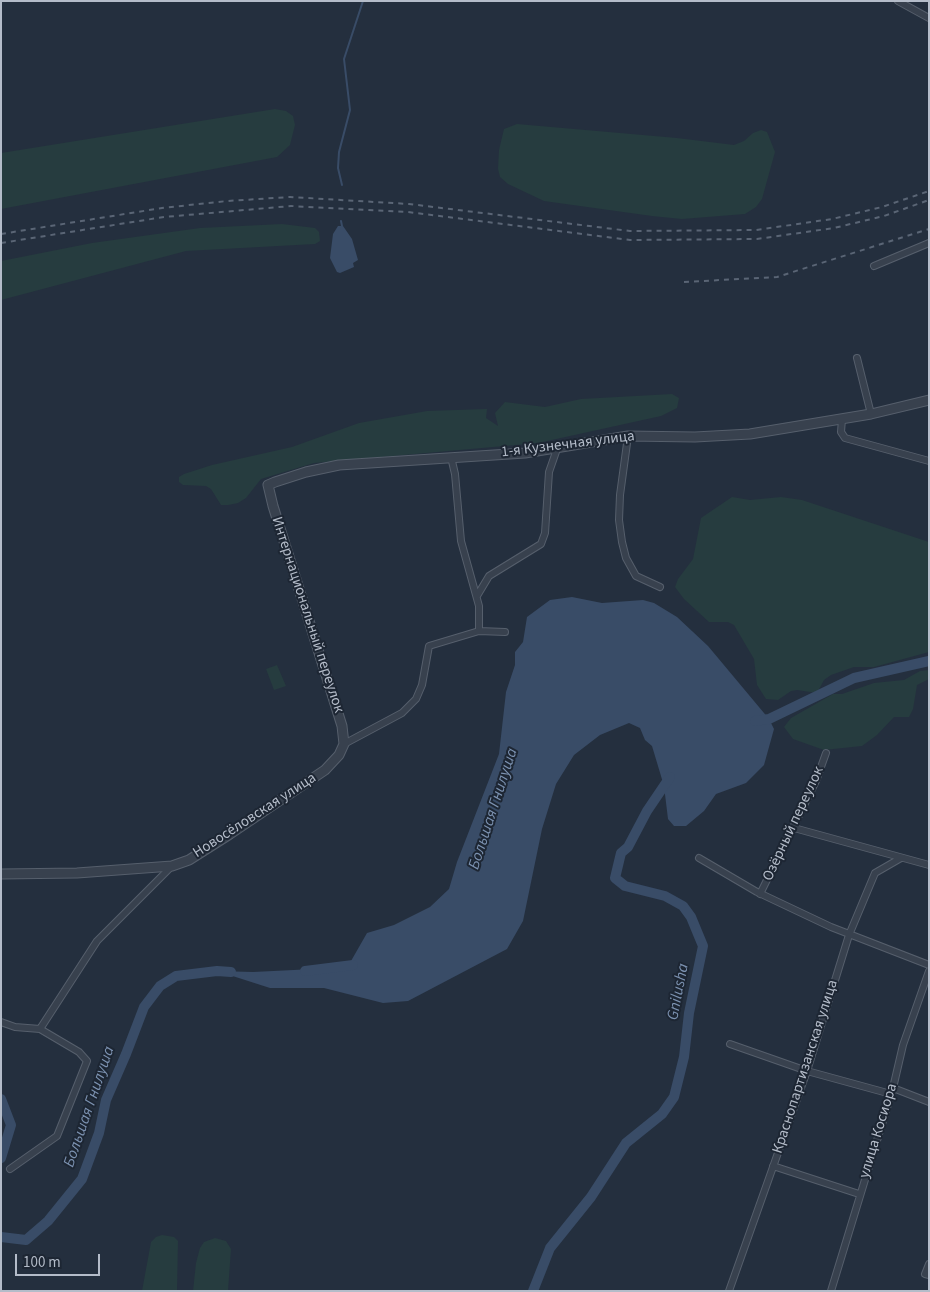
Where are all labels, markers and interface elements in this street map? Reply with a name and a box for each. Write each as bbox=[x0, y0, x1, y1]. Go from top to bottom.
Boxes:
street label: 1-я Кузнечная улица bbox=[500, 428, 636, 462]
street label: Интернациональный переулок bbox=[267, 515, 347, 715]
water label: Большая Гнилуша bbox=[465, 746, 523, 872]
street label: Озёрный переулок bbox=[760, 764, 828, 884]
street label: Новосёловская улица bbox=[190, 769, 320, 863]
water label: Gnilusha bbox=[664, 962, 694, 1022]
street label: Краснопартизанская улица bbox=[769, 978, 843, 1156]
water label: Большая Гнилуша bbox=[60, 1044, 120, 1170]
street label: улица Косиора bbox=[856, 1081, 902, 1181]
scale bar bbox=[18, 1244, 102, 1276]
text: 100 m bbox=[23, 1252, 61, 1273]

